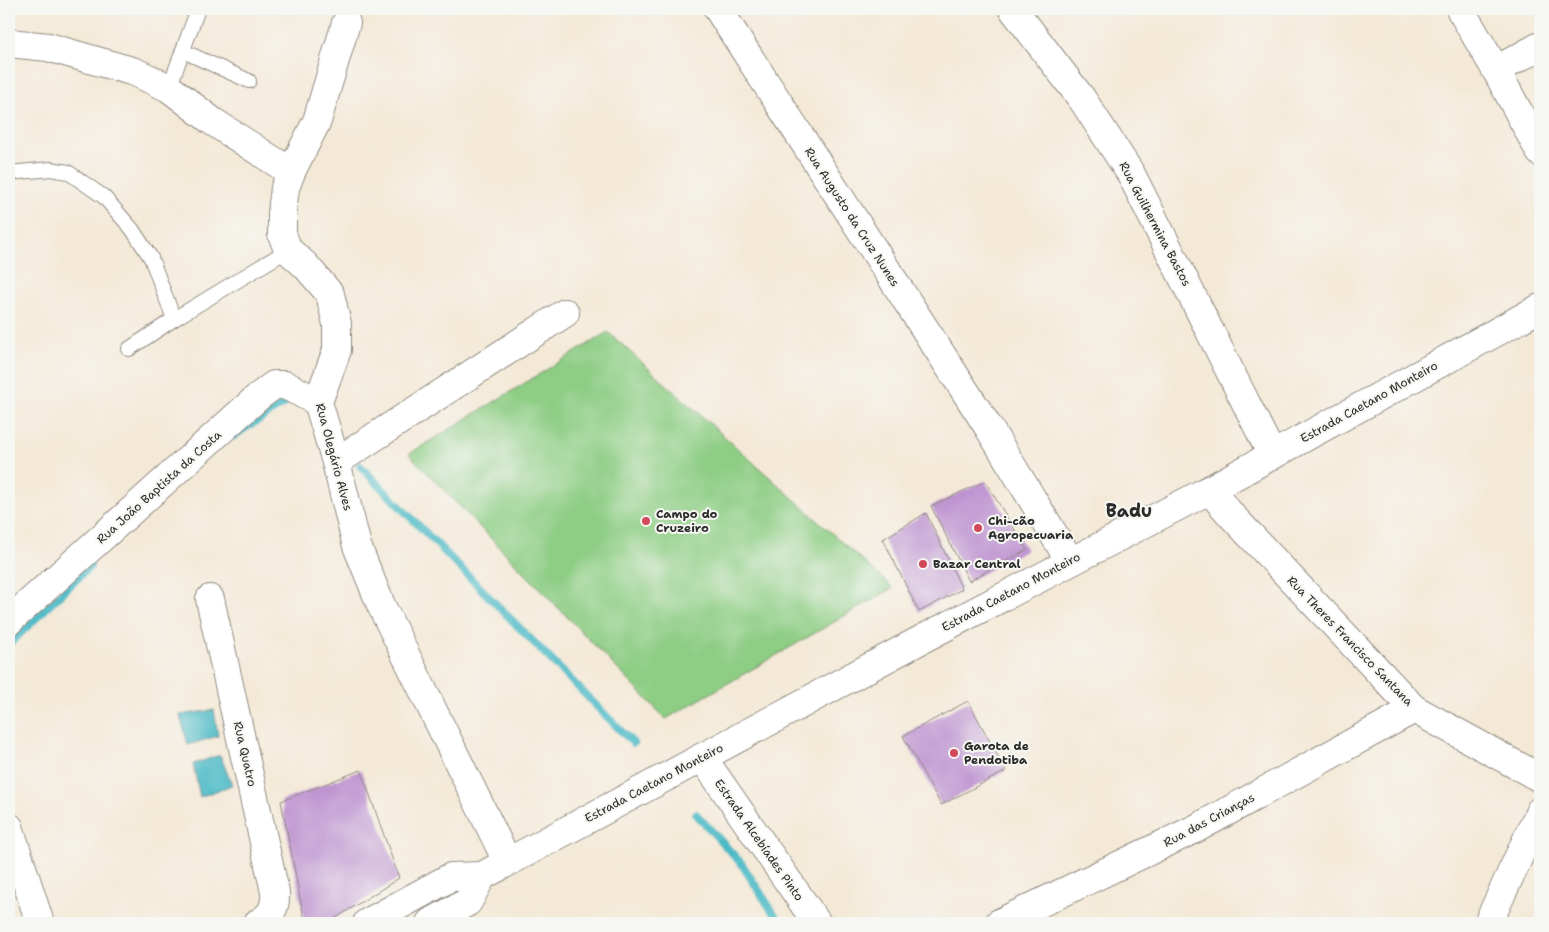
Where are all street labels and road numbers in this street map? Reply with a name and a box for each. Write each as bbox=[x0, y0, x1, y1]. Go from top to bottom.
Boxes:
street label: Rua Augusto da Cruz Nunes bbox=[801, 144, 903, 290]
street label: Rua Guilhermina Bastos bbox=[1115, 159, 1195, 289]
street label: Estrada Caetano Monteiro bbox=[1297, 357, 1441, 447]
street label: Rua Olegário Alves bbox=[312, 401, 356, 513]
street label: Rua João Baptista da Costa bbox=[93, 426, 225, 547]
street label: Estrada Caetano Monteiro bbox=[939, 549, 1083, 635]
street label: Rua Theres Francisco Santana bbox=[1284, 573, 1417, 710]
street label: Rua Quatro bbox=[230, 720, 260, 788]
street label: Estrada Caetano Monteiro bbox=[582, 740, 726, 826]
street label: Estrada Alcebíades Pinto bbox=[711, 776, 807, 904]
street label: Rua das Crianças bbox=[1161, 789, 1257, 851]

